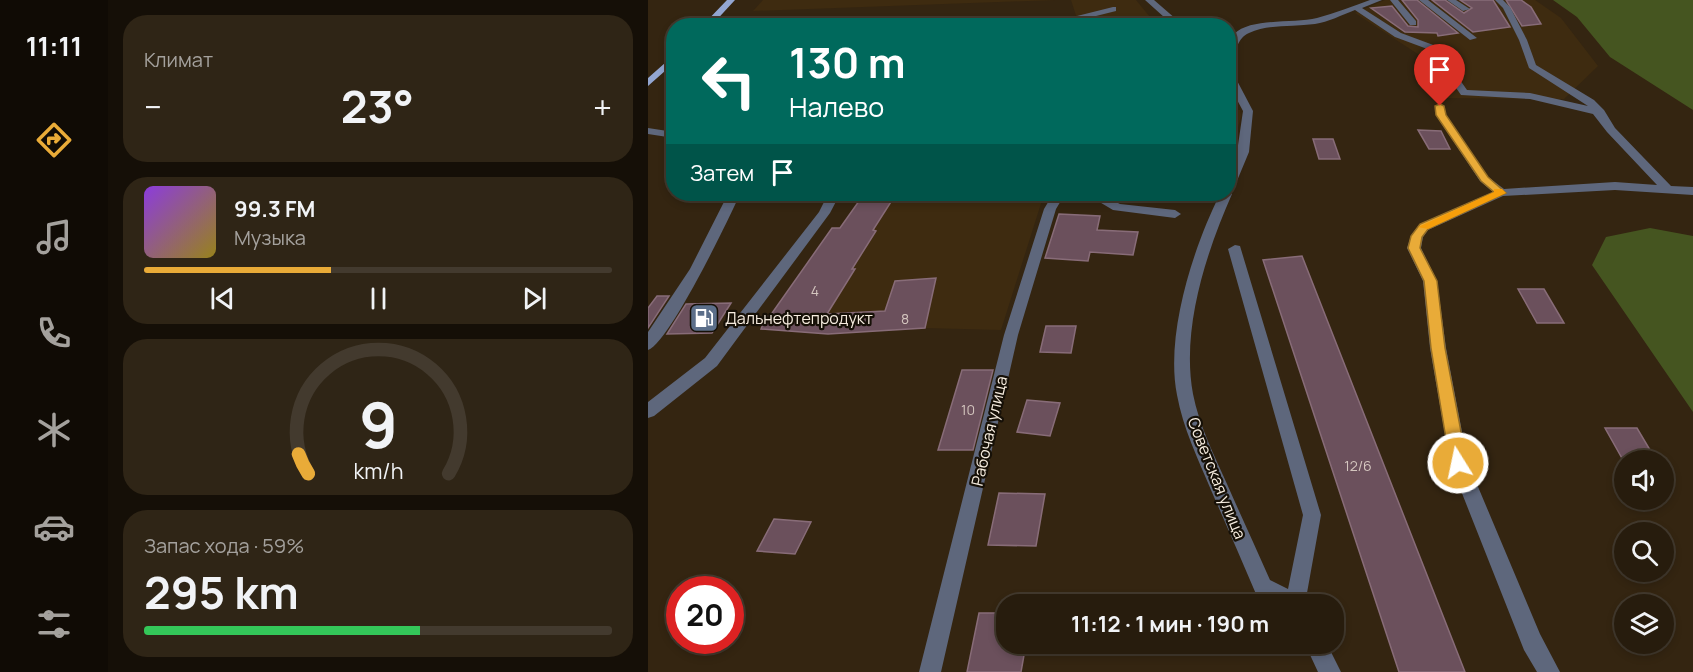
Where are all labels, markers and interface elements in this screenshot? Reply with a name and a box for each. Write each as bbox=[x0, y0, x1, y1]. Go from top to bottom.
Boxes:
text: 11:11 bbox=[26, 27, 82, 64]
text: 130 m bbox=[789, 33, 906, 91]
icon: left bbox=[690, 42, 768, 120]
pin bbox=[1414, 44, 1465, 106]
text: Климат bbox=[144, 46, 213, 73]
icon: arrive bbox=[1423, 53, 1456, 86]
text: 23° bbox=[341, 75, 414, 137]
text: − bbox=[144, 84, 162, 129]
text: + bbox=[593, 84, 612, 129]
text: Налево bbox=[789, 88, 884, 125]
icon: directions bbox=[33, 119, 75, 161]
icon: arrive bbox=[766, 156, 799, 189]
text: Затем bbox=[690, 158, 754, 188]
text: 99.3 FM bbox=[234, 194, 315, 224]
icon: music bbox=[33, 216, 75, 258]
text: Музыка bbox=[234, 224, 306, 251]
house number: 4 bbox=[811, 281, 819, 300]
icon: previous bbox=[206, 282, 239, 315]
icon: pause bbox=[362, 282, 395, 315]
icon: next bbox=[518, 282, 551, 315]
fuel station icon: Дальнефтепродукт bbox=[688, 302, 720, 334]
place label: Дальнефтепродукт bbox=[725, 307, 873, 329]
house number: 8 bbox=[901, 309, 909, 328]
icon: phone bbox=[33, 312, 75, 354]
street label: Рабочая улица bbox=[966, 374, 1012, 488]
text: 9 bbox=[359, 381, 397, 467]
house number: 10 bbox=[961, 400, 975, 419]
icon: climate bbox=[33, 409, 75, 451]
street label: Советская улица bbox=[1183, 414, 1251, 542]
position arrow bbox=[1426, 431, 1490, 495]
map controls bbox=[1614, 450, 1674, 654]
button: sound bbox=[1614, 450, 1674, 510]
text: km/h bbox=[353, 456, 403, 485]
house number: 12/6 bbox=[1344, 456, 1372, 475]
icon: car bbox=[33, 506, 75, 548]
button: search bbox=[1614, 522, 1674, 582]
text: Запас хода · 59% bbox=[144, 532, 304, 559]
text: 295 km bbox=[144, 561, 299, 623]
speed limit sign: 20 bbox=[666, 576, 744, 654]
button: layers bbox=[1614, 594, 1674, 654]
icon: filters bbox=[33, 603, 75, 645]
text: 11:12 · 1 мин · 190 m bbox=[1071, 609, 1269, 639]

